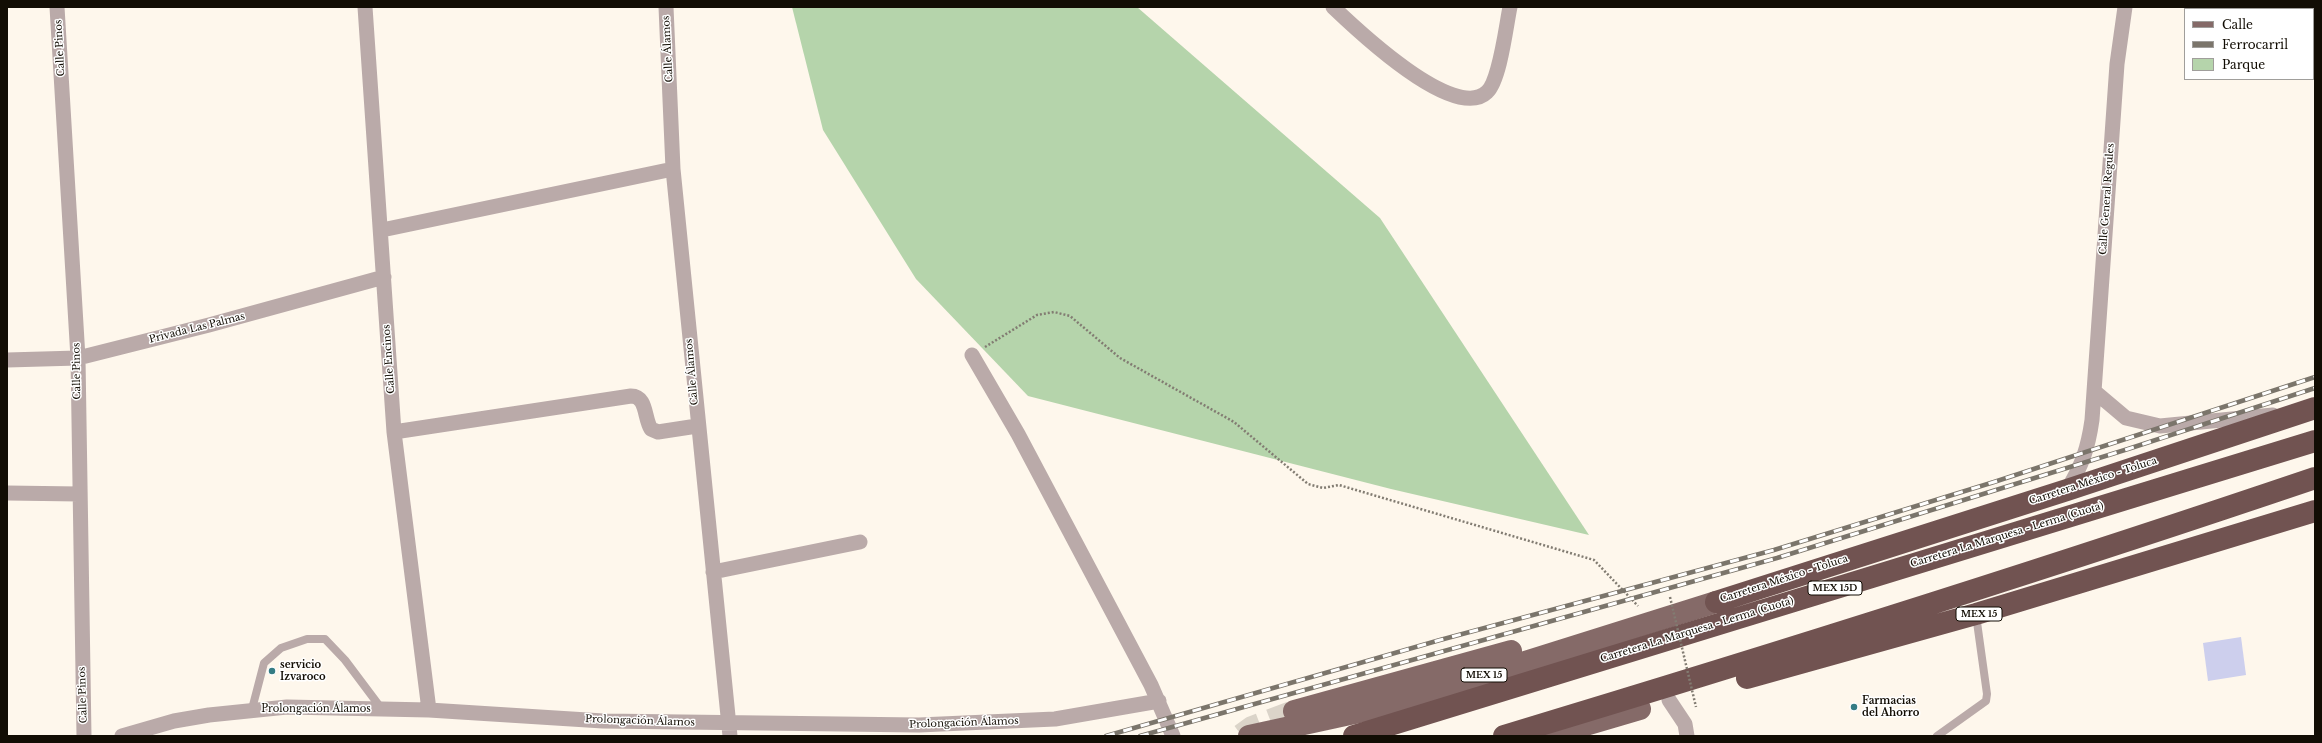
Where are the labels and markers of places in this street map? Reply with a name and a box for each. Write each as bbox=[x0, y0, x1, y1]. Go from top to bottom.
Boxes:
place label: servicio Izvaroco bbox=[280, 659, 326, 682]
marker: servicio Izvaroco bbox=[267, 666, 277, 676]
place label: Farmacias del Ahorro bbox=[1862, 695, 1919, 718]
marker: Farmacias del Ahorro bbox=[1849, 702, 1859, 712]

